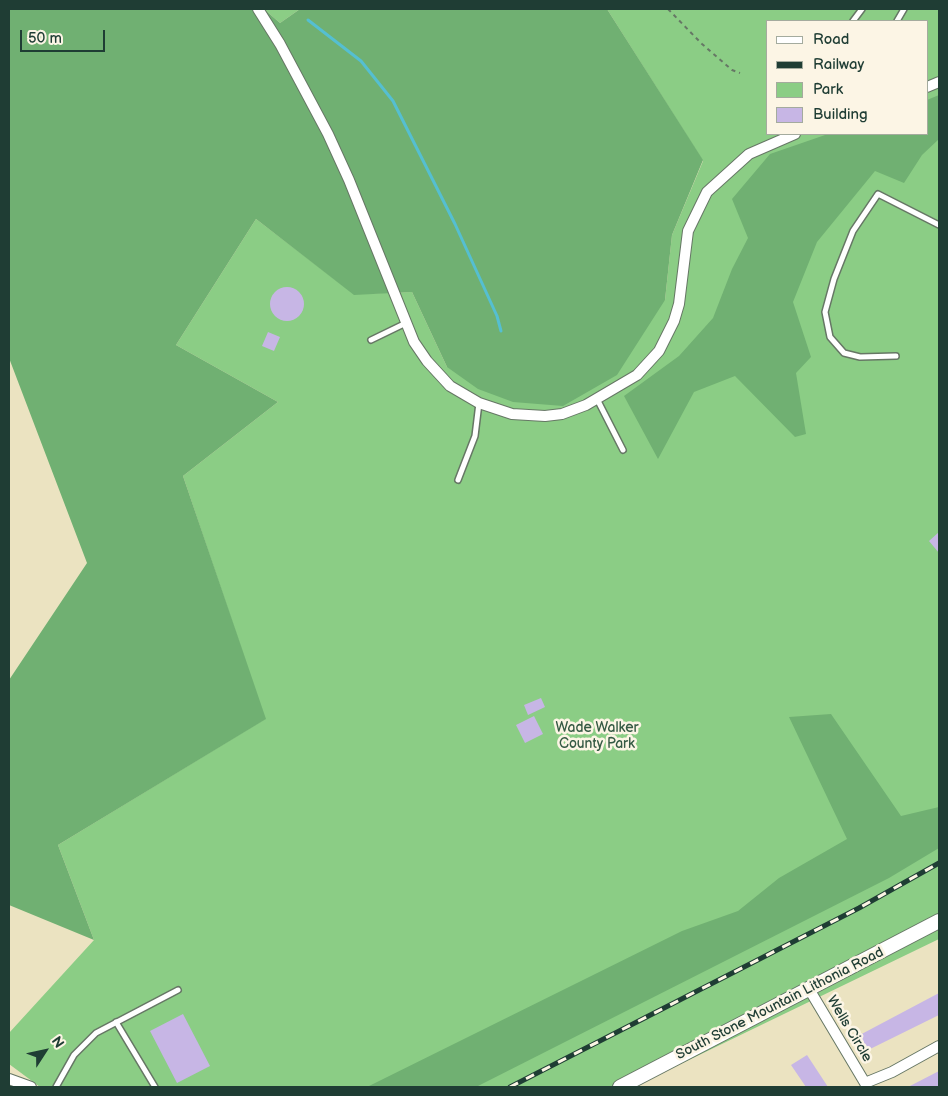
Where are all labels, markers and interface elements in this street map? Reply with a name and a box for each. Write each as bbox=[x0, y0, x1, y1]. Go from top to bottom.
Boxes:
scale bar bbox=[22, 20, 108, 52]
legend bbox=[766, 20, 928, 135]
text: 50 m bbox=[28, 29, 62, 48]
text: Road bbox=[813, 30, 849, 49]
text: Railway bbox=[813, 55, 864, 74]
text: Park bbox=[813, 80, 843, 99]
text: Building bbox=[813, 105, 868, 124]
park label: Wade Walker County Park bbox=[556, 720, 638, 752]
street label: South Stone Mountain Lithonia Road bbox=[673, 944, 887, 1064]
street label: Wells Circle bbox=[823, 993, 875, 1065]
north arrow bbox=[20, 1026, 70, 1076]
text: N bbox=[48, 1033, 68, 1051]

